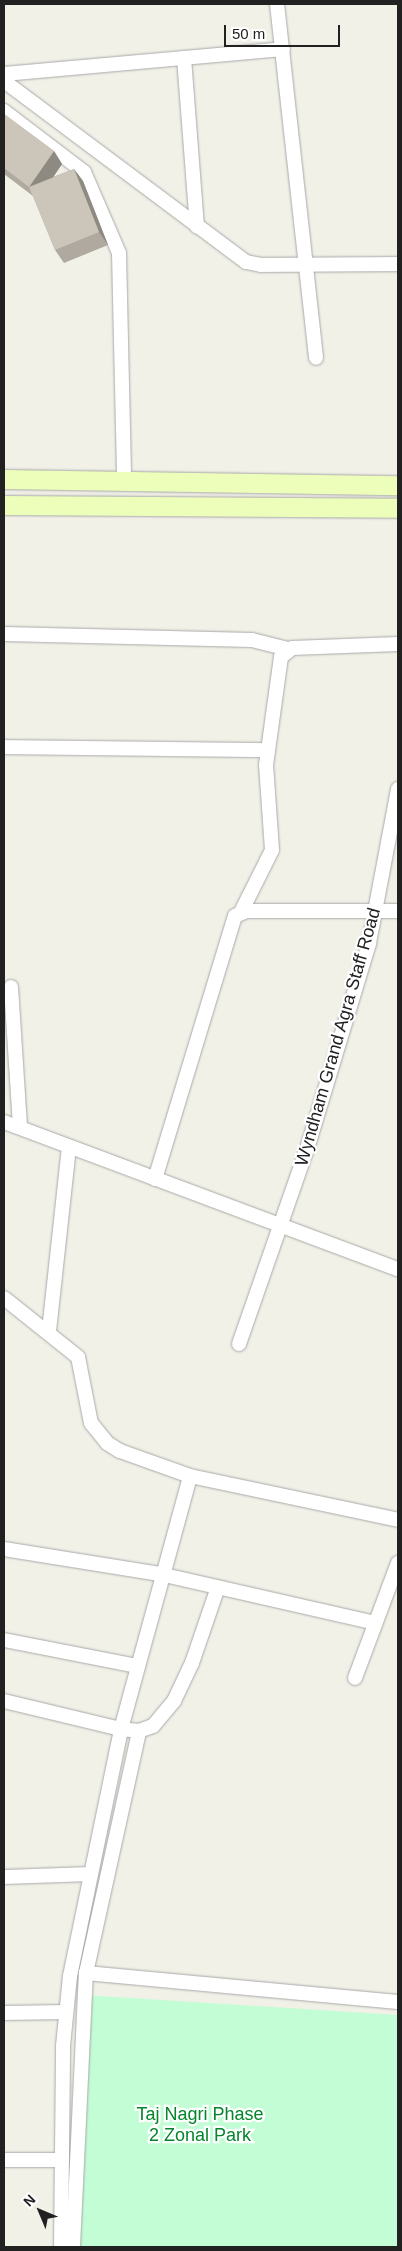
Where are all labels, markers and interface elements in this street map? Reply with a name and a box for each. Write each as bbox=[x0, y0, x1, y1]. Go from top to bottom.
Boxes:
scale bar bbox=[227, 15, 343, 47]
text: 50 m bbox=[232, 25, 265, 42]
street label: Wyndham Grand Agra Staff Road bbox=[291, 905, 385, 1169]
park label: Taj Nagri Phase 2 Zonal Park bbox=[136, 2104, 264, 2146]
north arrow bbox=[15, 2186, 65, 2236]
text: N bbox=[20, 2191, 39, 2210]

